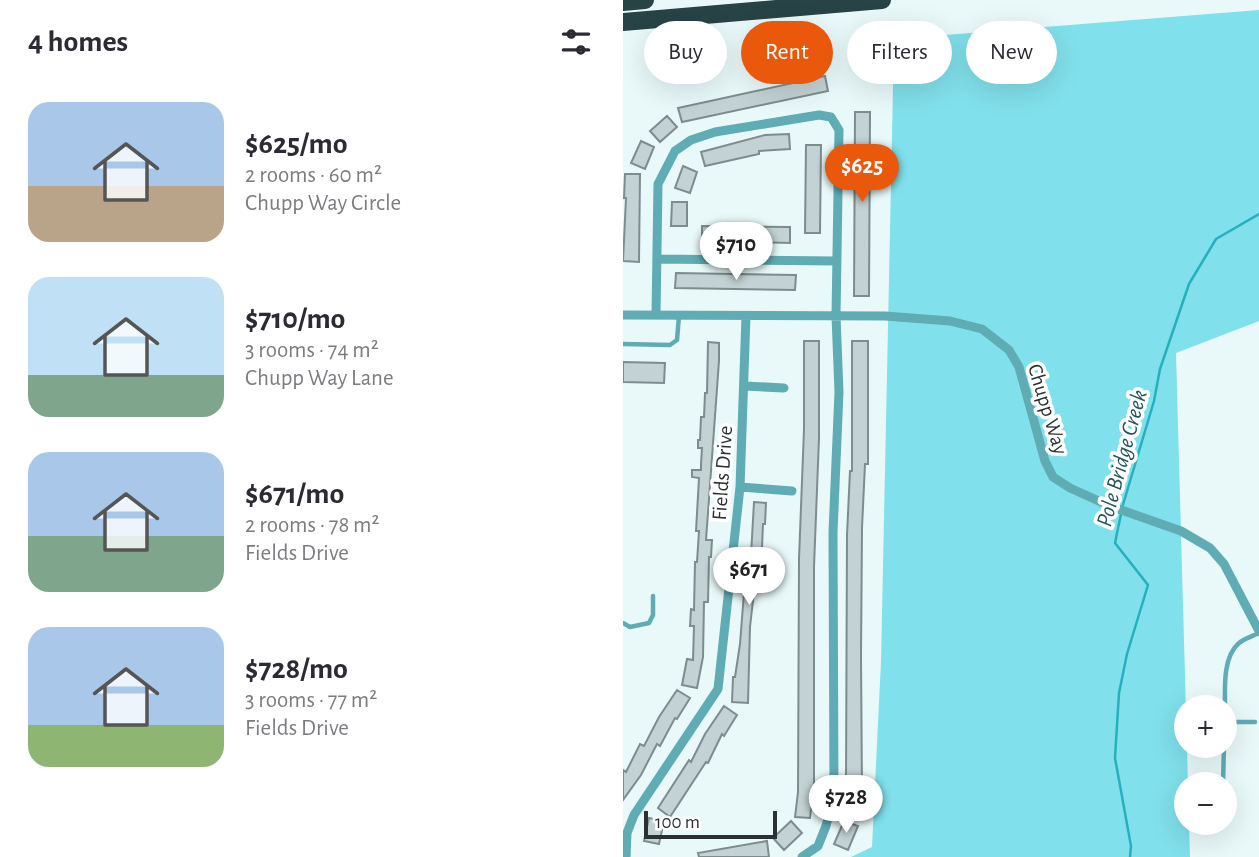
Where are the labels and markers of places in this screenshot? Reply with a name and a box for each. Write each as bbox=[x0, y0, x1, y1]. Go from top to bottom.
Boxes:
pin: $625 bbox=[821, 144, 903, 204]
pin: $710 bbox=[695, 222, 777, 282]
pin: $671 bbox=[708, 548, 790, 607]
pin: $728 bbox=[805, 776, 887, 835]

